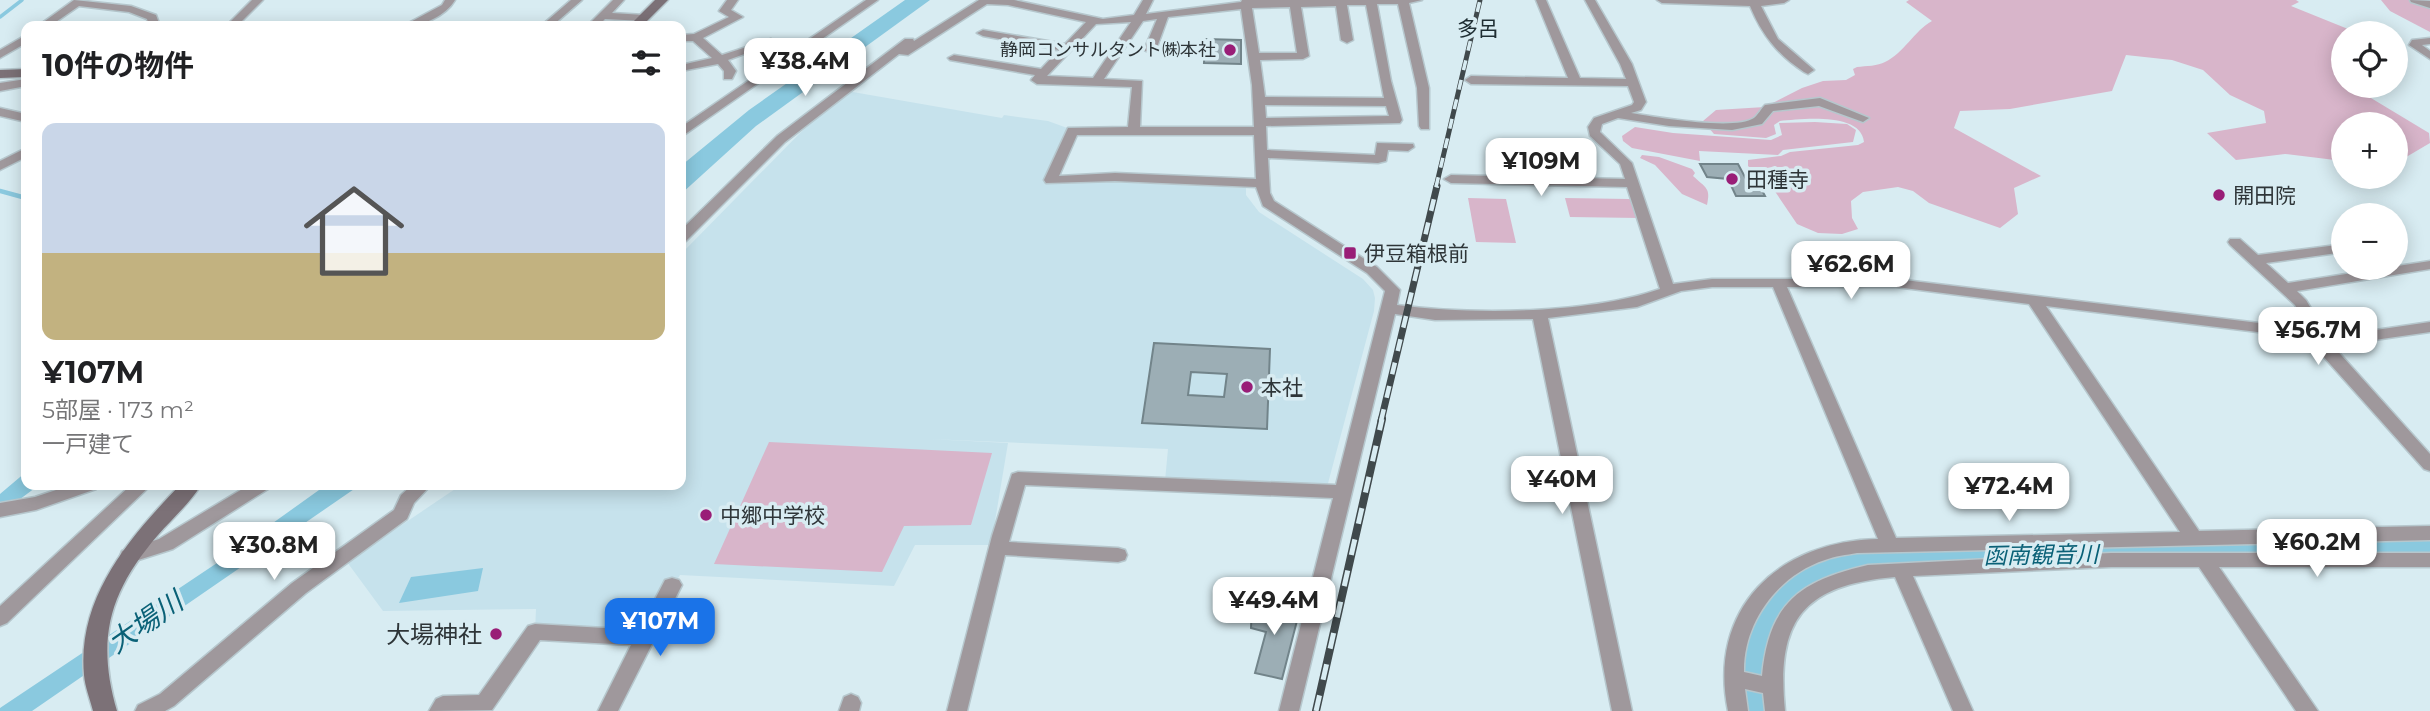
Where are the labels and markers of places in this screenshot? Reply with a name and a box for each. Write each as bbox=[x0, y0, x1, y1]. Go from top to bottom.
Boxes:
pin: ¥38.4M bbox=[748, 38, 862, 98]
place label: 静岡コンサルタント㈱本社 bbox=[1000, 39, 1216, 61]
marker: 静岡コンサルタント㈱本社 bbox=[1222, 42, 1238, 58]
pin: ¥109M bbox=[1492, 138, 1590, 198]
place label: 田種寺 bbox=[1746, 167, 1809, 192]
marker: 田種寺 bbox=[1724, 171, 1740, 187]
place label: 開田院 bbox=[2233, 183, 2296, 208]
marker: 開田院 bbox=[2211, 187, 2227, 203]
place label: 伊豆箱根前 bbox=[1364, 241, 1469, 266]
pin: ¥62.6M bbox=[1794, 242, 1908, 301]
marker: 伊豆箱根前 bbox=[1342, 245, 1358, 261]
pin: ¥56.7M bbox=[2261, 308, 2375, 367]
place label: 本社 bbox=[1261, 375, 1303, 400]
marker: 本社 bbox=[1239, 379, 1255, 395]
pin: ¥40M bbox=[1521, 456, 1603, 516]
pin: ¥72.4M bbox=[1952, 463, 2066, 523]
place label: 中郷中学校 bbox=[720, 503, 825, 528]
marker: 中郷中学校 bbox=[698, 507, 714, 523]
pin: ¥60.2M bbox=[2260, 520, 2374, 579]
pin: ¥30.8M bbox=[217, 522, 331, 582]
pin: ¥49.4M bbox=[1217, 578, 1331, 637]
pin: ¥107M bbox=[611, 598, 709, 658]
place label: 大場神社 bbox=[386, 620, 482, 649]
marker: 大場神社 bbox=[488, 626, 504, 642]

